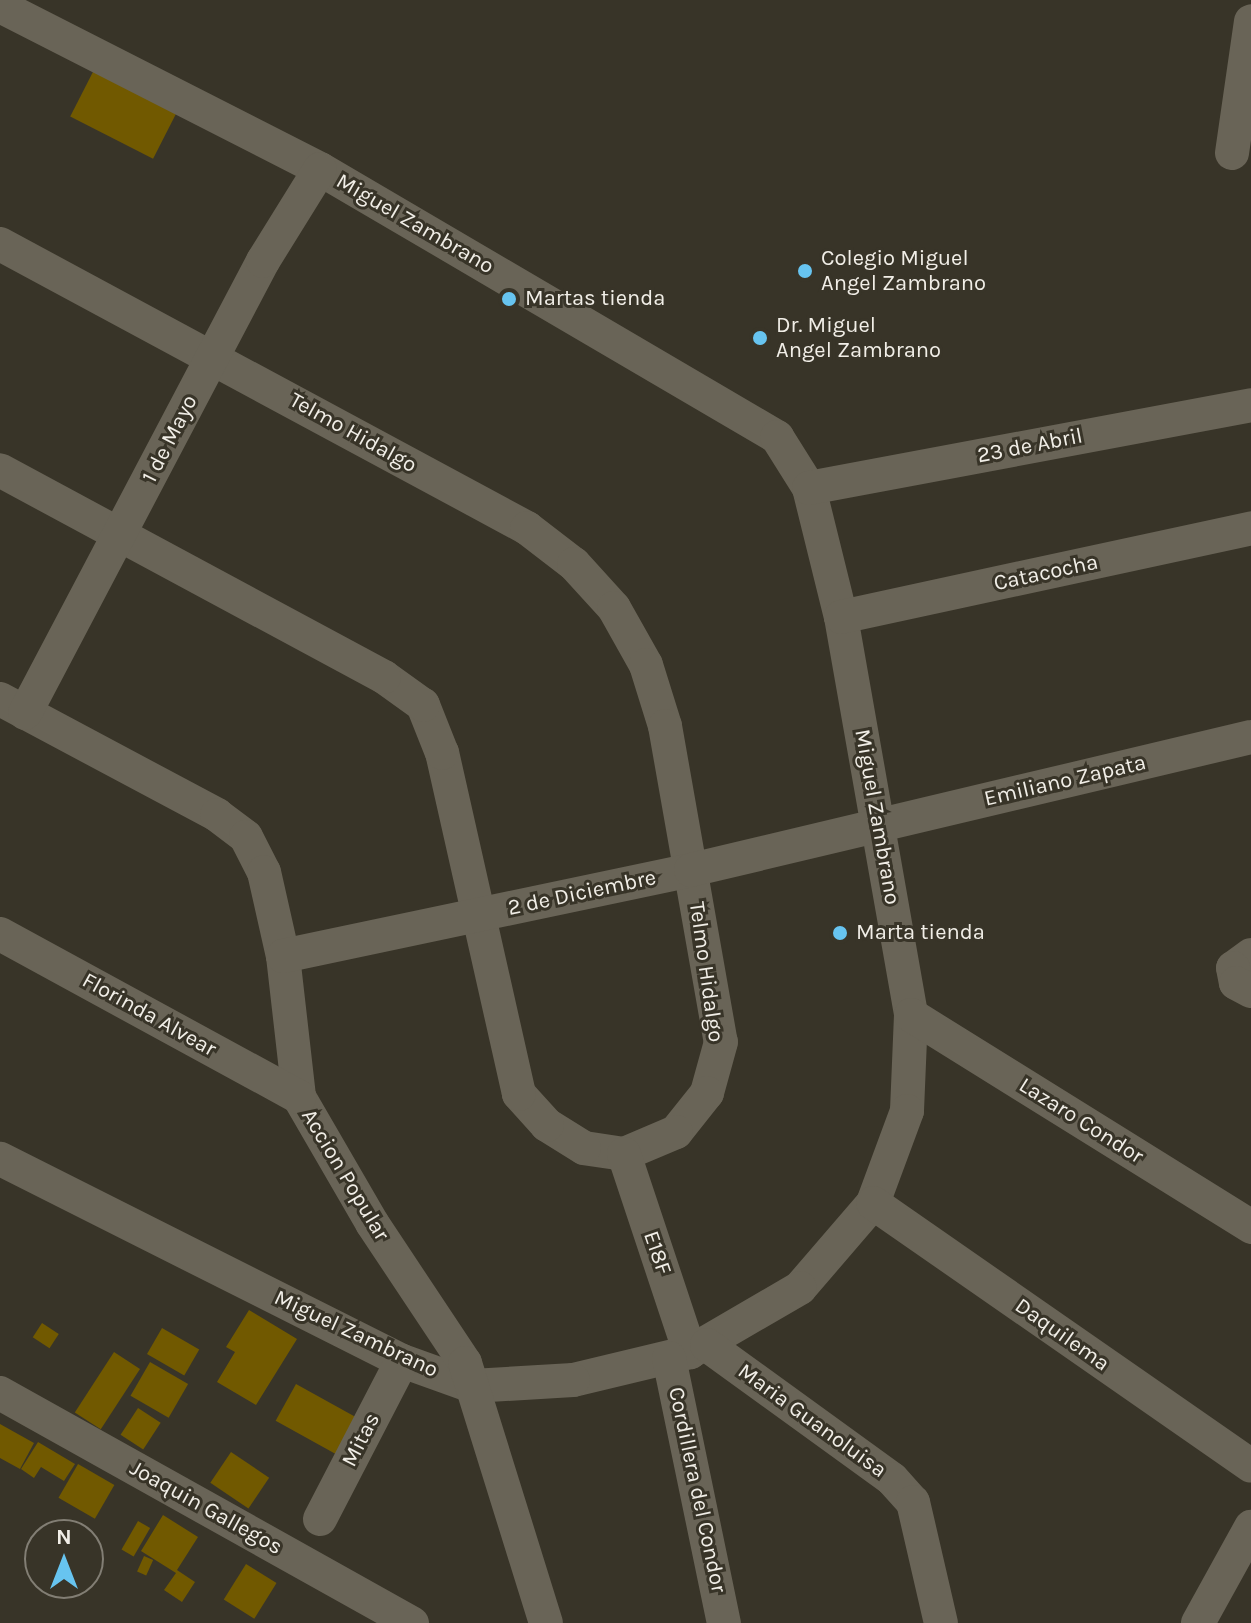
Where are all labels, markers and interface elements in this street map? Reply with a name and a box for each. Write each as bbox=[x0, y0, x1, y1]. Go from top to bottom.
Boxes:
street label: Miguel Zambrano bbox=[331, 168, 499, 280]
place label: Colegio Miguel Angel Zambrano bbox=[821, 245, 986, 296]
marker: Colegio Miguel Angel Zambrano bbox=[796, 262, 814, 280]
place label: Martas tienda bbox=[525, 286, 665, 312]
marker: Martas tienda bbox=[500, 290, 518, 308]
place label: Dr. Miguel Angel Zambrano bbox=[776, 312, 941, 364]
marker: Dr. Miguel Angel Zambrano bbox=[751, 329, 769, 347]
street label: Telmo Hidalgo bbox=[285, 387, 421, 479]
street label: 1 de Mayo bbox=[137, 391, 203, 487]
street label: 23 de Abril bbox=[975, 423, 1085, 469]
street label: Catacocha bbox=[991, 549, 1101, 597]
street label: Miguel Zambrano bbox=[849, 727, 905, 907]
street label: Emiliano Zapata bbox=[981, 750, 1149, 812]
street label: 2 de Diciembre bbox=[506, 864, 658, 922]
street label: Telmo Hidalgo bbox=[683, 900, 729, 1044]
place label: Marta tienda bbox=[856, 920, 985, 946]
marker: Marta tienda bbox=[831, 924, 849, 942]
street label: Florinda Alvear bbox=[77, 967, 221, 1063]
street label: Lazaro Condor bbox=[1014, 1072, 1148, 1170]
street label: Accion Popular bbox=[295, 1104, 395, 1246]
street label: E18F bbox=[637, 1228, 677, 1278]
street label: Miguel Zambrano bbox=[270, 1284, 442, 1384]
street label: Daquilema bbox=[1010, 1293, 1114, 1377]
street label: Maria Guanoluisa bbox=[733, 1358, 891, 1484]
street label: Cordillera del Condor bbox=[662, 1385, 732, 1595]
street label: Mitas bbox=[336, 1409, 386, 1471]
street label: Joaquin Gallegos bbox=[125, 1455, 287, 1561]
north arrow bbox=[24, 1519, 104, 1599]
text: N bbox=[56, 1524, 72, 1550]

